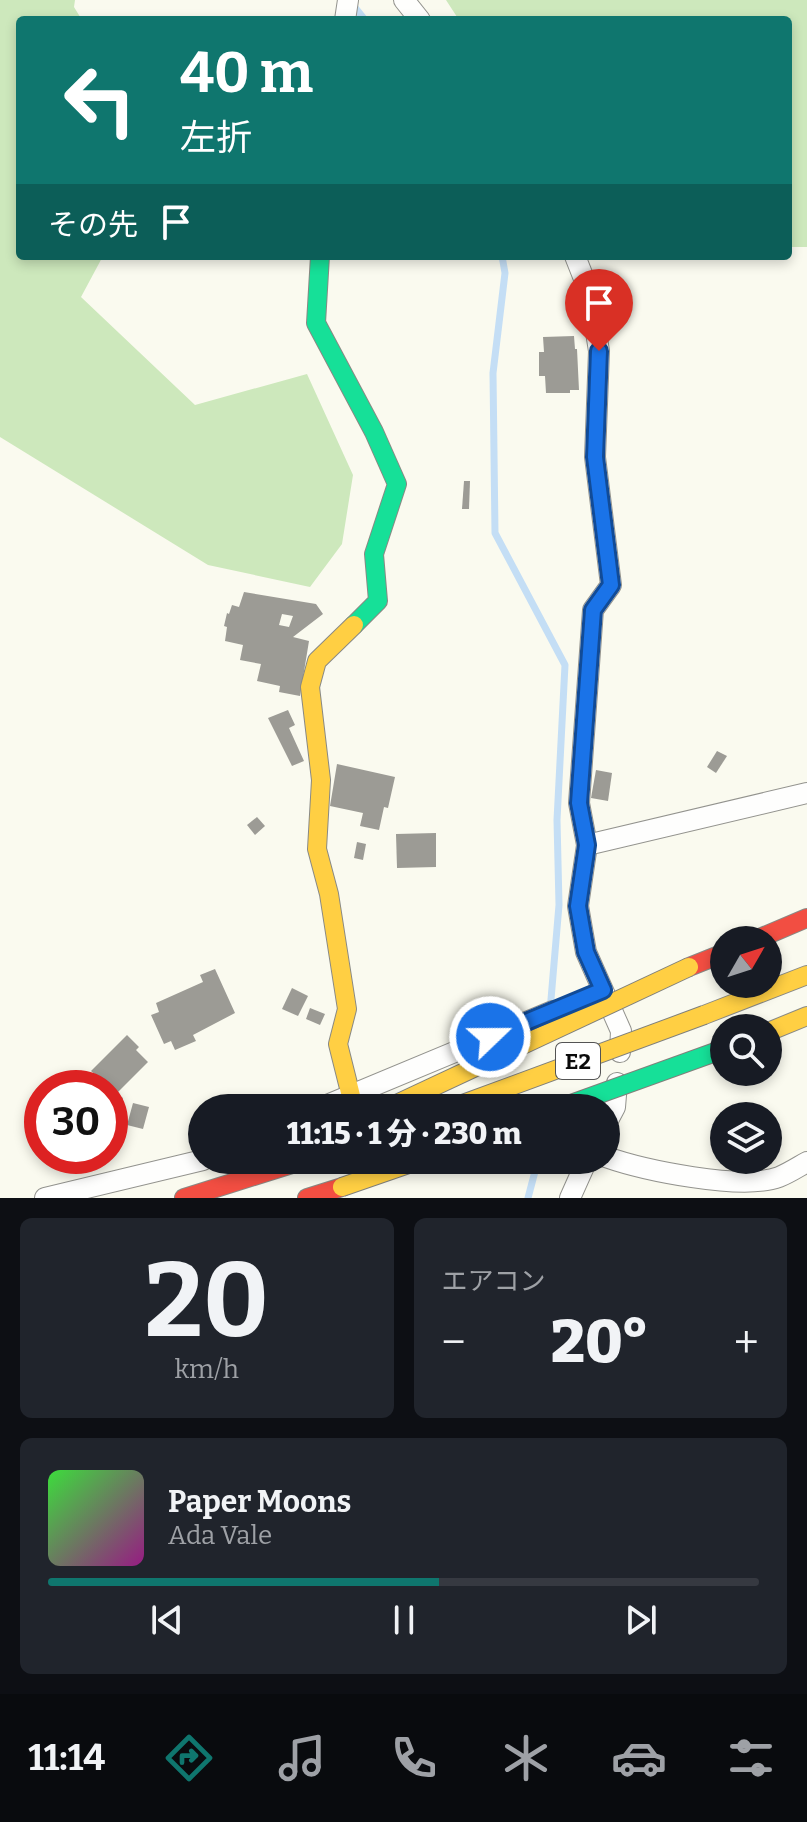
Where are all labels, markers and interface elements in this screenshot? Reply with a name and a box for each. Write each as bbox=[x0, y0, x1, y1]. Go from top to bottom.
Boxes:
text: 40 m bbox=[180, 40, 313, 107]
icon: left bbox=[48, 48, 152, 152]
text: 左折 bbox=[180, 116, 252, 160]
icon: arrive bbox=[154, 200, 198, 244]
text: その先 bbox=[48, 207, 138, 243]
pin bbox=[565, 269, 633, 351]
icon: arrive bbox=[577, 281, 621, 325]
north arrow bbox=[710, 926, 782, 998]
map controls bbox=[710, 926, 782, 1174]
position arrow bbox=[448, 995, 532, 1079]
button: search bbox=[710, 1014, 782, 1086]
road number: E2 bbox=[556, 1043, 600, 1079]
speed limit sign: 30 bbox=[24, 1070, 128, 1174]
button: layers bbox=[710, 1102, 782, 1174]
text: 11:15 · 1 分 · 230 m bbox=[287, 1116, 521, 1152]
text: 20 bbox=[144, 1239, 269, 1364]
text: エアコン bbox=[442, 1266, 546, 1297]
text: 20° bbox=[551, 1306, 649, 1378]
text: − bbox=[442, 1316, 466, 1369]
text: + bbox=[734, 1316, 759, 1369]
text: km/h bbox=[175, 1354, 239, 1385]
text: Paper Moons bbox=[168, 1484, 351, 1520]
text: Ada Vale bbox=[168, 1520, 272, 1551]
icon: previous bbox=[145, 1598, 189, 1642]
icon: pause bbox=[382, 1598, 426, 1642]
icon: next bbox=[619, 1598, 663, 1642]
icon: directions bbox=[161, 1730, 217, 1786]
icon: music bbox=[274, 1730, 330, 1786]
icon: phone bbox=[386, 1730, 442, 1786]
icon: climate bbox=[498, 1730, 554, 1786]
icon: car bbox=[611, 1730, 667, 1786]
icon: filters bbox=[723, 1730, 779, 1786]
text: 11:14 bbox=[28, 1736, 105, 1780]

